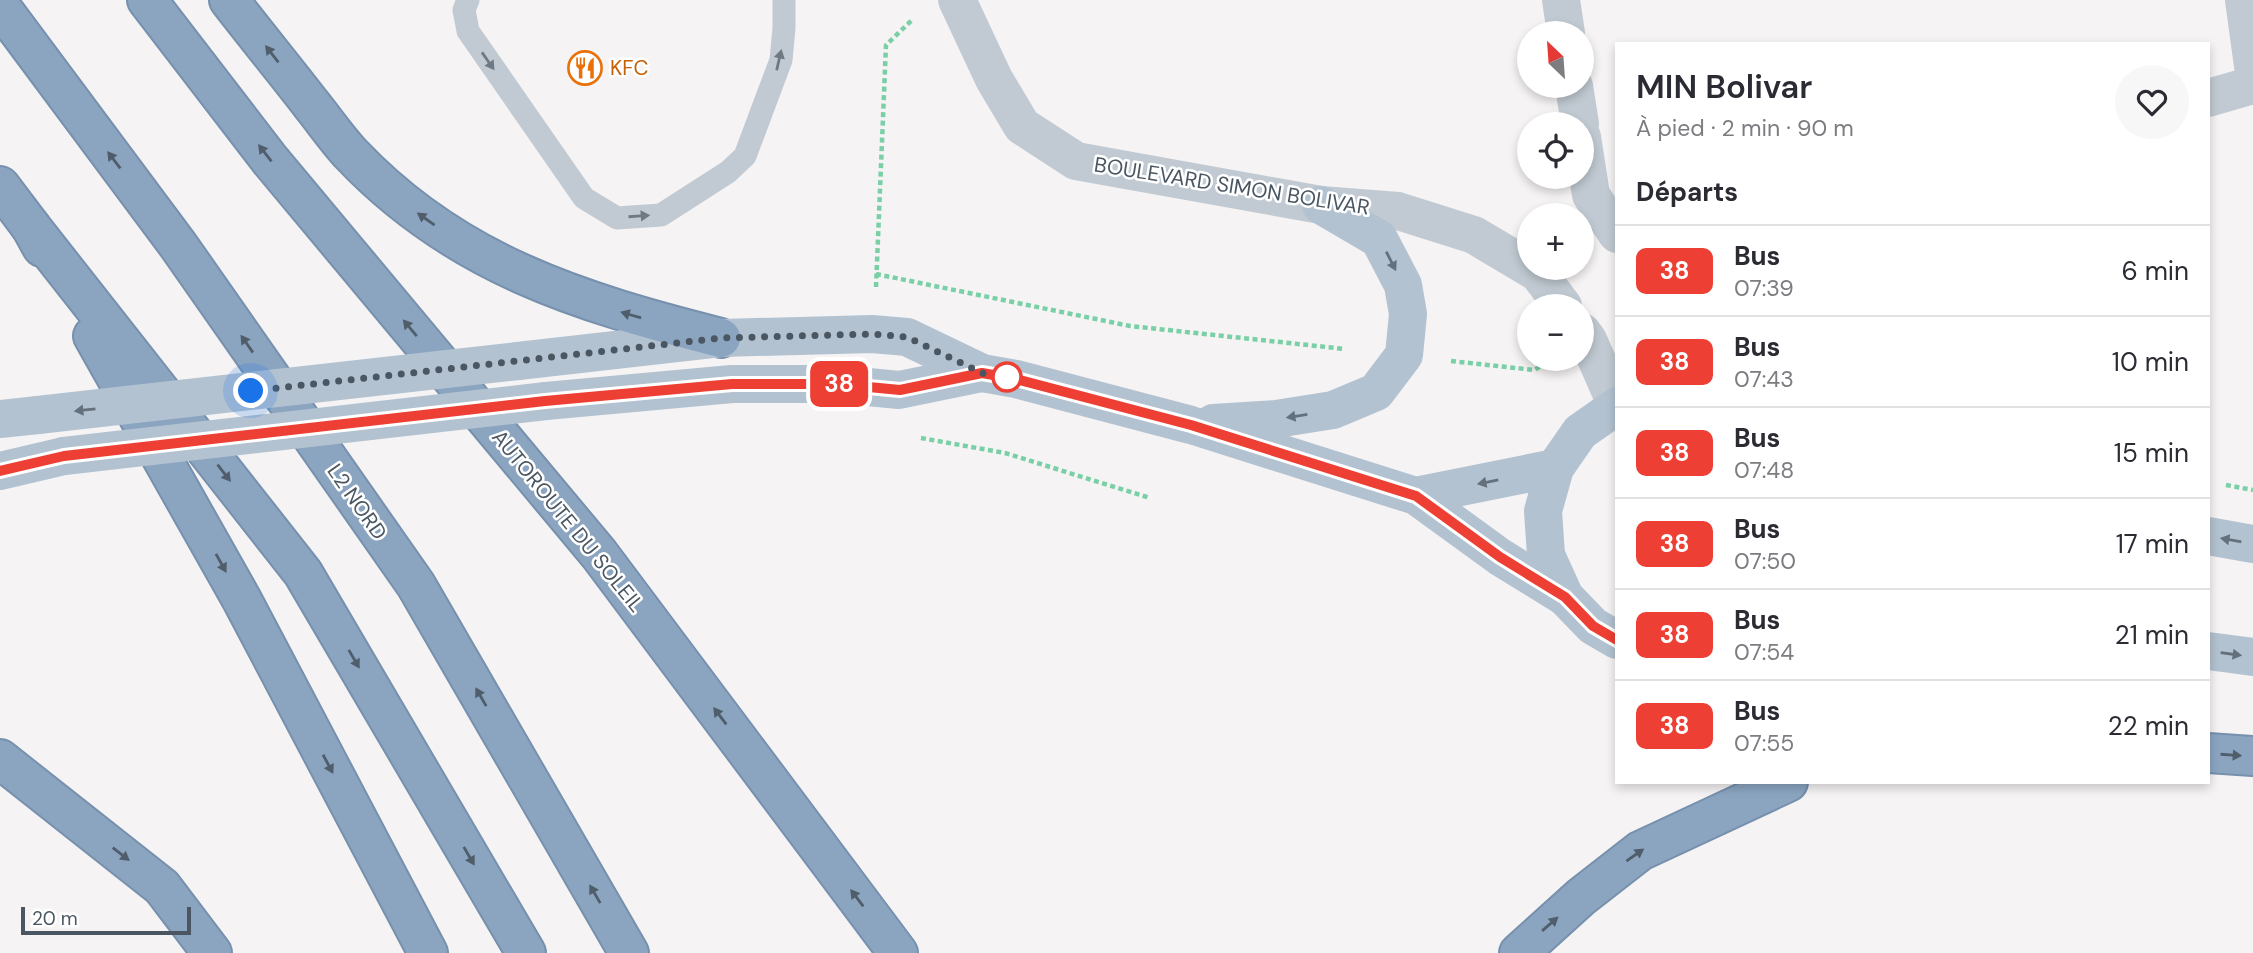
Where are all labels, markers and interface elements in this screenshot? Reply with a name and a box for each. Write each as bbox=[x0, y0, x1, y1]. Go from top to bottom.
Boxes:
north arrow bbox=[1517, 21, 1594, 98]
map controls bbox=[1517, 21, 1594, 371]
one-way arrow bbox=[265, 45, 279, 63]
one-way arrow bbox=[774, 48, 785, 70]
restaurant icon: KFC bbox=[566, 49, 604, 87]
one-way arrow bbox=[481, 52, 495, 70]
place label: KFC bbox=[610, 54, 649, 82]
text: MIN Bolivar bbox=[1636, 65, 1812, 108]
button: heart bbox=[2115, 65, 2189, 139]
button: locate bbox=[1517, 112, 1594, 189]
text: À pied · 2 min · 90 m bbox=[1636, 113, 1854, 143]
one-way arrow bbox=[257, 145, 272, 163]
street label: BOULEVARD SIMON BOLIVAR bbox=[1092, 150, 1372, 222]
one-way arrow bbox=[108, 151, 122, 169]
text: Départs bbox=[1636, 175, 1738, 209]
button: + bbox=[1517, 203, 1594, 280]
one-way arrow bbox=[628, 210, 650, 221]
one-way arrow bbox=[417, 212, 435, 226]
text: Bus bbox=[1734, 239, 1780, 273]
one-way arrow bbox=[1385, 251, 1396, 271]
text: 6 min bbox=[2121, 254, 2189, 288]
text: 38 bbox=[1660, 255, 1689, 286]
text: 07:39 bbox=[1734, 273, 1794, 303]
button: − bbox=[1517, 294, 1594, 371]
one-way arrow bbox=[621, 309, 642, 319]
one-way arrow bbox=[403, 320, 418, 337]
text: Bus bbox=[1734, 330, 1780, 364]
one-way arrow bbox=[240, 335, 254, 353]
text: 10 min bbox=[2112, 345, 2189, 379]
text: 38 bbox=[1660, 346, 1689, 377]
line badge: 38 bbox=[808, 361, 870, 407]
unlabelled marker bbox=[992, 362, 1022, 392]
text: 07:43 bbox=[1734, 364, 1794, 394]
text: 38 bbox=[824, 368, 854, 399]
your location bbox=[233, 373, 268, 408]
one-way arrow bbox=[74, 404, 96, 415]
one-way arrow bbox=[1286, 411, 1308, 422]
text: Bus bbox=[1734, 421, 1780, 455]
street label: AUTOROUTE DU SOLEIL bbox=[486, 424, 650, 618]
text: 15 min bbox=[2114, 436, 2189, 470]
text: 38 bbox=[1660, 437, 1689, 468]
text: 07:48 bbox=[1734, 455, 1794, 485]
street label: L2 NORD bbox=[321, 459, 393, 545]
one-way arrow bbox=[217, 463, 232, 481]
one-way arrow bbox=[1477, 476, 1499, 487]
text: Bus bbox=[1734, 512, 1780, 546]
text: 17 min bbox=[2116, 527, 2189, 561]
text: 38 bbox=[1660, 528, 1689, 559]
one-way arrow bbox=[2220, 534, 2242, 545]
text: 07:50 bbox=[1734, 546, 1796, 576]
one-way arrow bbox=[215, 554, 227, 573]
text: Bus bbox=[1734, 603, 1780, 637]
text: 21 min bbox=[2115, 618, 2189, 652]
text: 38 bbox=[1660, 619, 1689, 650]
text: 07:54 bbox=[1734, 637, 1794, 667]
one-way arrow bbox=[2220, 648, 2242, 659]
one-way arrow bbox=[348, 650, 360, 669]
one-way arrow bbox=[475, 688, 487, 707]
text: Bus bbox=[1734, 694, 1780, 728]
one-way arrow bbox=[713, 708, 728, 726]
text: 22 min bbox=[2108, 709, 2189, 743]
text: 38 bbox=[1660, 710, 1689, 741]
text: 07:55 bbox=[1734, 728, 1794, 758]
one-way arrow bbox=[2220, 750, 2242, 761]
one-way arrow bbox=[322, 754, 334, 774]
one-way arrow bbox=[463, 846, 475, 865]
one-way arrow bbox=[111, 847, 129, 862]
one-way arrow bbox=[1626, 848, 1644, 862]
one-way arrow bbox=[589, 884, 601, 904]
one-way arrow bbox=[849, 890, 864, 908]
scale bar bbox=[21, 904, 191, 936]
text: 20 m bbox=[32, 906, 78, 931]
one-way arrow bbox=[1541, 916, 1559, 932]

